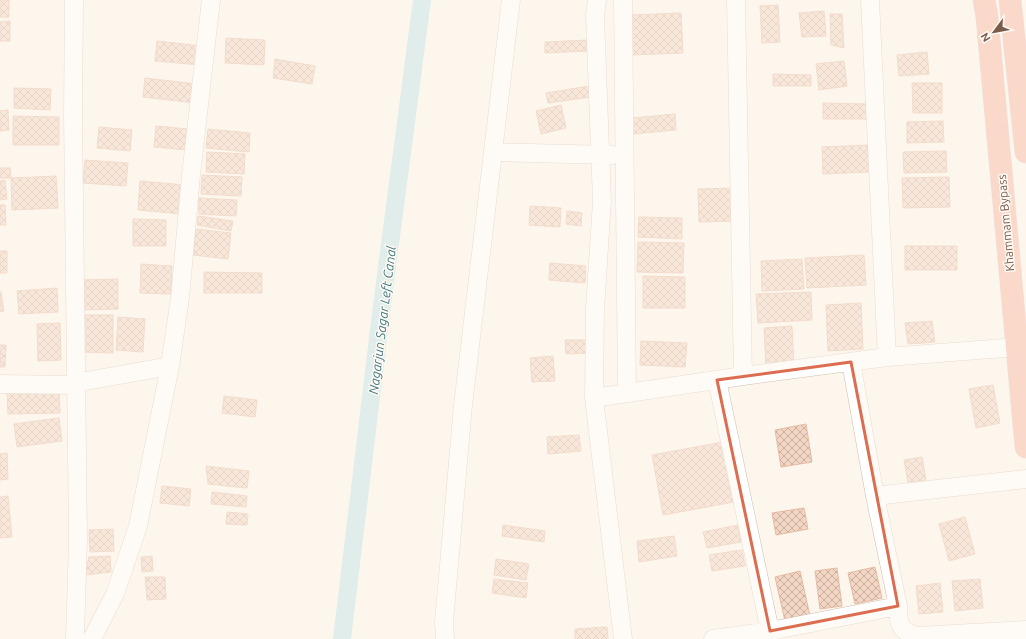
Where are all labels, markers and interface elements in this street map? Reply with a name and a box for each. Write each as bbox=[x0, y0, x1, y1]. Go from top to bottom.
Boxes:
north arrow bbox=[974, 12, 1014, 52]
text: N bbox=[978, 31, 993, 44]
street label: Khammam Bypass bbox=[995, 174, 1016, 272]
water label: Nagarjun Sagar Left Canal bbox=[366, 245, 399, 395]

